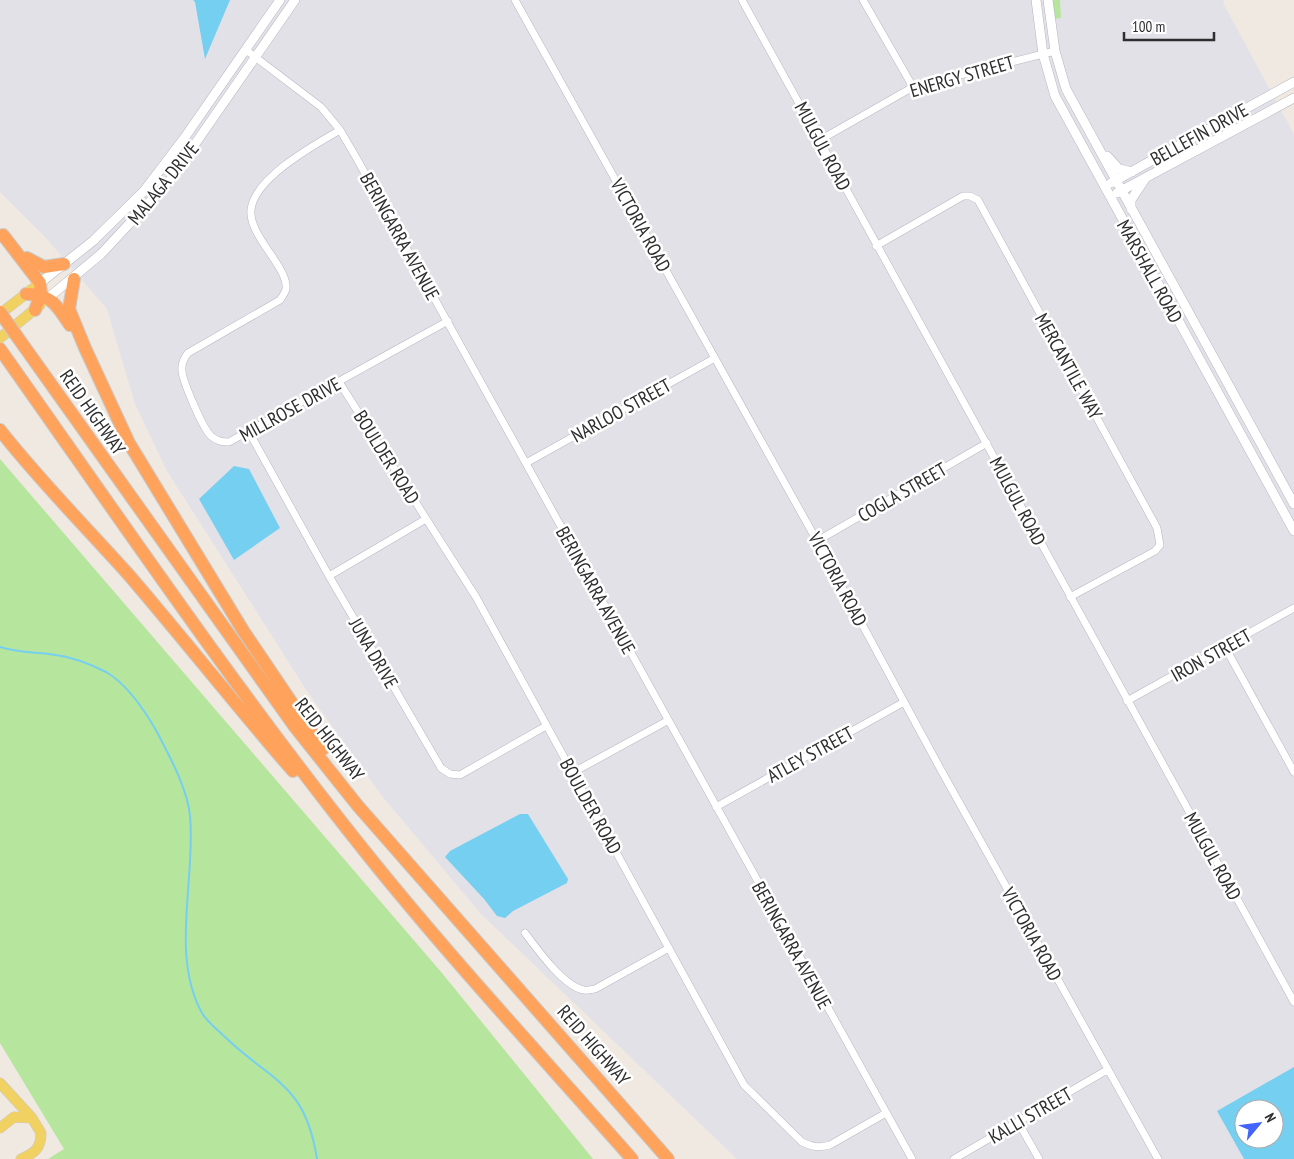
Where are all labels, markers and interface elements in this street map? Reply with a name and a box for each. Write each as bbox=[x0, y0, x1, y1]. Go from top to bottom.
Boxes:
scale bar bbox=[1124, 10, 1214, 42]
text: 100 m bbox=[1132, 17, 1165, 36]
street label: ENERGY STREET bbox=[907, 50, 1017, 102]
street label: BELLEFIN DRIVE bbox=[1146, 97, 1252, 171]
street label: MULGUL ROAD bbox=[790, 98, 856, 194]
street label: MALAGA DRIVE bbox=[122, 137, 204, 229]
street label: BERINGARRA AVENUE bbox=[355, 168, 445, 304]
street label: VICTORIA ROAD bbox=[605, 173, 677, 276]
street label: MARSHALL ROAD bbox=[1112, 215, 1188, 327]
street label: MERCANTILE WAY bbox=[1030, 309, 1108, 424]
street label: REID HIGHWAY bbox=[55, 365, 131, 460]
street label: MILLROSE DRIVE bbox=[235, 371, 345, 447]
street label: NARLOO STREET bbox=[567, 372, 676, 447]
street label: BOULDER ROAD bbox=[349, 406, 425, 508]
street label: MULGUL ROAD bbox=[985, 453, 1051, 549]
street label: COGLA STREET bbox=[853, 457, 951, 527]
street label: BERINGARRA AVENUE bbox=[551, 522, 641, 658]
street label: VICTORIA ROAD bbox=[803, 527, 873, 630]
street label: JUNA DRIVE bbox=[344, 613, 404, 693]
street label: IRON STREET bbox=[1167, 623, 1256, 687]
street label: REID HIGHWAY bbox=[290, 693, 370, 786]
street label: ATLEY STREET bbox=[763, 720, 858, 788]
street label: BOULDER ROAD bbox=[555, 754, 627, 858]
street label: MULGUL ROAD bbox=[1179, 808, 1247, 904]
street label: BERINGARRA AVENUE bbox=[747, 877, 837, 1013]
street label: VICTORIA ROAD bbox=[996, 882, 1068, 985]
street label: REID HIGHWAY bbox=[553, 1000, 636, 1090]
street label: KALLI STREET bbox=[984, 1081, 1077, 1149]
north arrow bbox=[1234, 1099, 1284, 1149]
text: N bbox=[1261, 1110, 1280, 1125]

